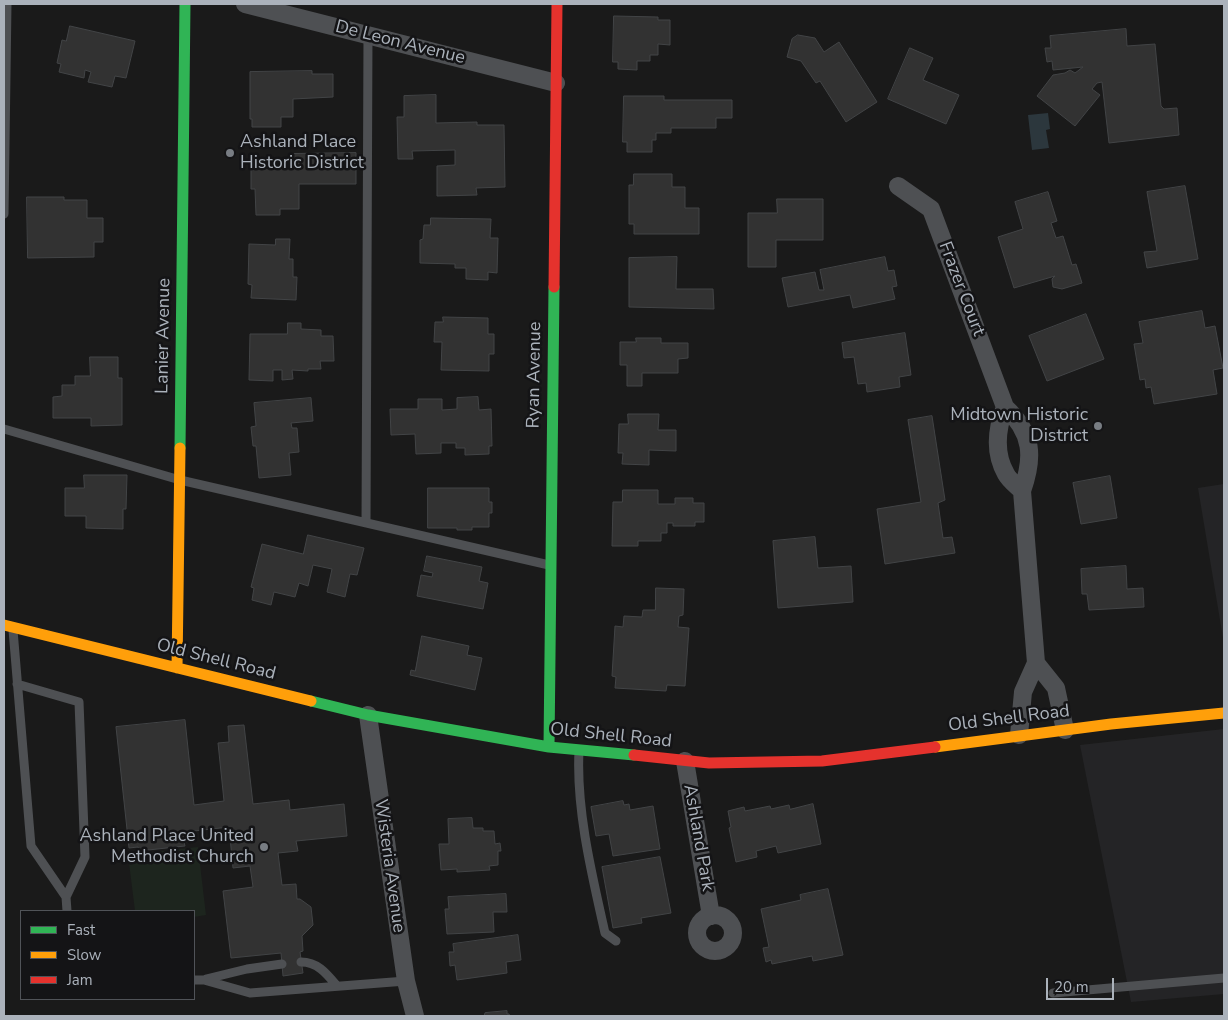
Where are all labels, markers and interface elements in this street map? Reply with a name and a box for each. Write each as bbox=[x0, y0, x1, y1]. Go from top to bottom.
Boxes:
street label: De Leon Avenue bbox=[333, 16, 467, 70]
place label: Ashland Place Historic District bbox=[240, 132, 364, 174]
marker: Ashland Place Historic District bbox=[224, 147, 236, 159]
street label: Frazer Court bbox=[933, 239, 989, 339]
street label: Lanier Avenue bbox=[152, 278, 176, 394]
street label: Ryan Avenue bbox=[523, 321, 547, 429]
place label: Midtown Historic District bbox=[950, 405, 1088, 448]
marker: Midtown Historic District bbox=[1092, 420, 1104, 432]
street label: Old Shell Road bbox=[154, 635, 278, 685]
street label: Old Shell Road bbox=[947, 701, 1071, 737]
street label: Old Shell Road bbox=[549, 719, 673, 753]
street label: Ashland Park bbox=[678, 783, 718, 893]
street label: Wisteria Avenue bbox=[369, 798, 409, 934]
place label: Ashland Place United Methodist Church bbox=[79, 826, 254, 869]
marker: Ashland Place United Methodist Church bbox=[258, 841, 270, 853]
legend bbox=[20, 910, 195, 1000]
text: Fast bbox=[67, 920, 95, 940]
text: Slow bbox=[67, 945, 101, 965]
scale bar bbox=[1048, 968, 1116, 1000]
text: Jam bbox=[67, 970, 93, 990]
text: 20 m bbox=[1054, 977, 1089, 997]

